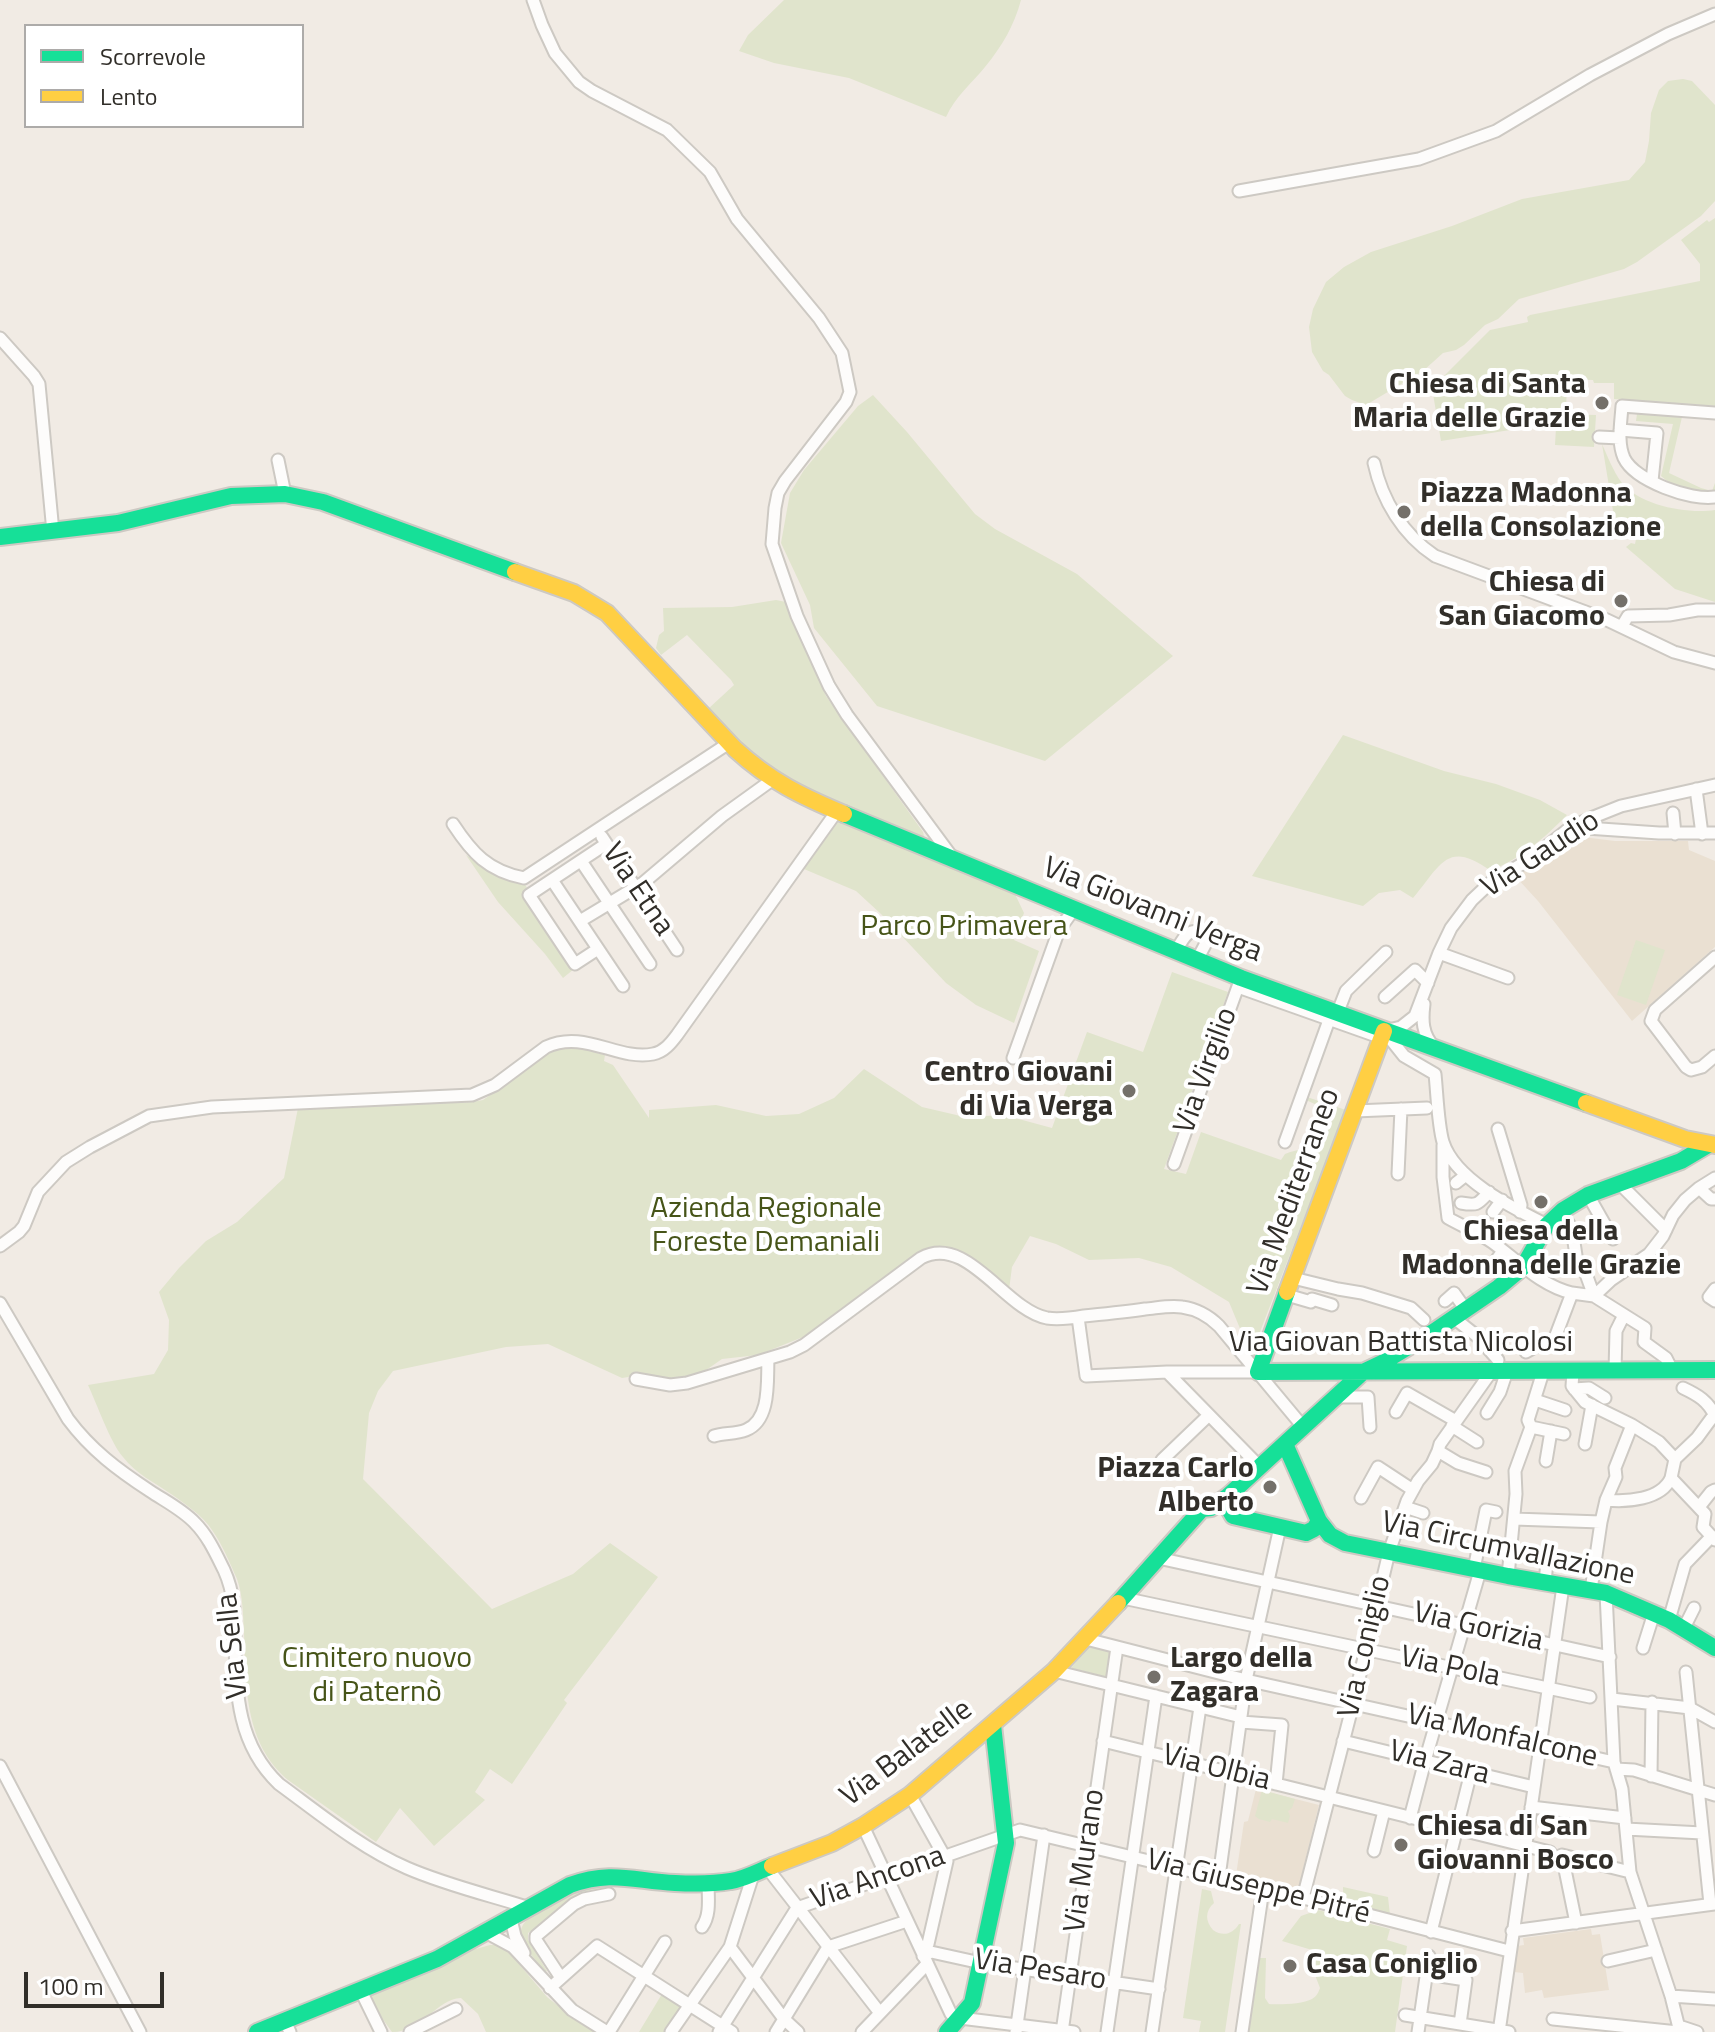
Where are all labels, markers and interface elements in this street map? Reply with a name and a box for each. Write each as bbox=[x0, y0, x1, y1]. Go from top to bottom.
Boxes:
legend bbox=[24, 24, 304, 128]
text: Scorrevole bbox=[100, 38, 206, 74]
text: Lento bbox=[100, 78, 157, 114]
place label: Chiesa di Santa Maria delle Grazie bbox=[1353, 368, 1586, 438]
marker: Chiesa di Santa Maria delle Grazie bbox=[1593, 394, 1611, 412]
place label: Piazza Madonna della Consolazione bbox=[1420, 477, 1661, 548]
marker: Piazza Madonna della Consolazione bbox=[1395, 503, 1413, 521]
place label: Chiesa di San Giacomo bbox=[1438, 566, 1605, 636]
marker: Chiesa di San Giacomo bbox=[1612, 592, 1630, 610]
street label: Via Gaudio bbox=[1475, 804, 1607, 906]
street label: Via Etna bbox=[593, 837, 681, 943]
street label: Via Giovanni Verga bbox=[1037, 851, 1267, 971]
park label: Parco Primavera bbox=[860, 910, 1068, 946]
street label: Via Virgilio bbox=[1168, 1003, 1246, 1139]
place label: Centro Giovani di Via Verga bbox=[924, 1056, 1113, 1126]
marker: Centro Giovani di Via Verga bbox=[1120, 1082, 1138, 1100]
street label: Via Mediterraneo bbox=[1241, 1084, 1349, 1300]
park label: Azienda Regionale Foreste Demaniali bbox=[650, 1192, 882, 1262]
marker: Chiesa della Madonna delle Grazie bbox=[1532, 1193, 1550, 1211]
place label: Chiesa della Madonna delle Grazie bbox=[1401, 1215, 1681, 1286]
street label: Via Giovan Battista Nicolosi bbox=[1229, 1326, 1573, 1362]
place label: Piazza Carlo Alberto bbox=[1097, 1452, 1254, 1522]
marker: Piazza Carlo Alberto bbox=[1261, 1478, 1279, 1496]
street label: Via Circumvallazione bbox=[1378, 1506, 1638, 1594]
street label: Via Coniglio bbox=[1332, 1572, 1400, 1722]
street label: Via Sella bbox=[211, 1591, 257, 1701]
street label: Via Gorizia bbox=[1410, 1596, 1546, 1660]
street label: Via Pola bbox=[1397, 1640, 1503, 1696]
park label: Cimitero nuovo di Paternò bbox=[282, 1642, 472, 1712]
place label: Largo della Zagara bbox=[1170, 1642, 1313, 1712]
marker: Largo della Zagara bbox=[1145, 1668, 1163, 1686]
street label: Via Balatelle bbox=[834, 1693, 980, 1815]
street label: Via Monfalcone bbox=[1403, 1698, 1601, 1776]
street label: Via Zara bbox=[1385, 1734, 1493, 1794]
street label: Via Olbia bbox=[1158, 1738, 1274, 1800]
street label: Via Murano bbox=[1058, 1787, 1114, 1935]
place label: Chiesa di San Giovanni Bosco bbox=[1417, 1810, 1614, 1880]
marker: Chiesa di San Giovanni Bosco bbox=[1392, 1836, 1410, 1854]
street label: Via Ancona bbox=[806, 1839, 950, 1919]
street label: Via Giuseppe Pitré bbox=[1142, 1843, 1374, 1933]
street label: Via Pesaro bbox=[971, 1943, 1109, 1999]
place label: Casa Coniglio bbox=[1306, 1948, 1478, 1984]
scale bar bbox=[28, 1956, 168, 2006]
marker: Casa Coniglio bbox=[1281, 1957, 1299, 1975]
text: 100 m bbox=[38, 1968, 104, 2004]

